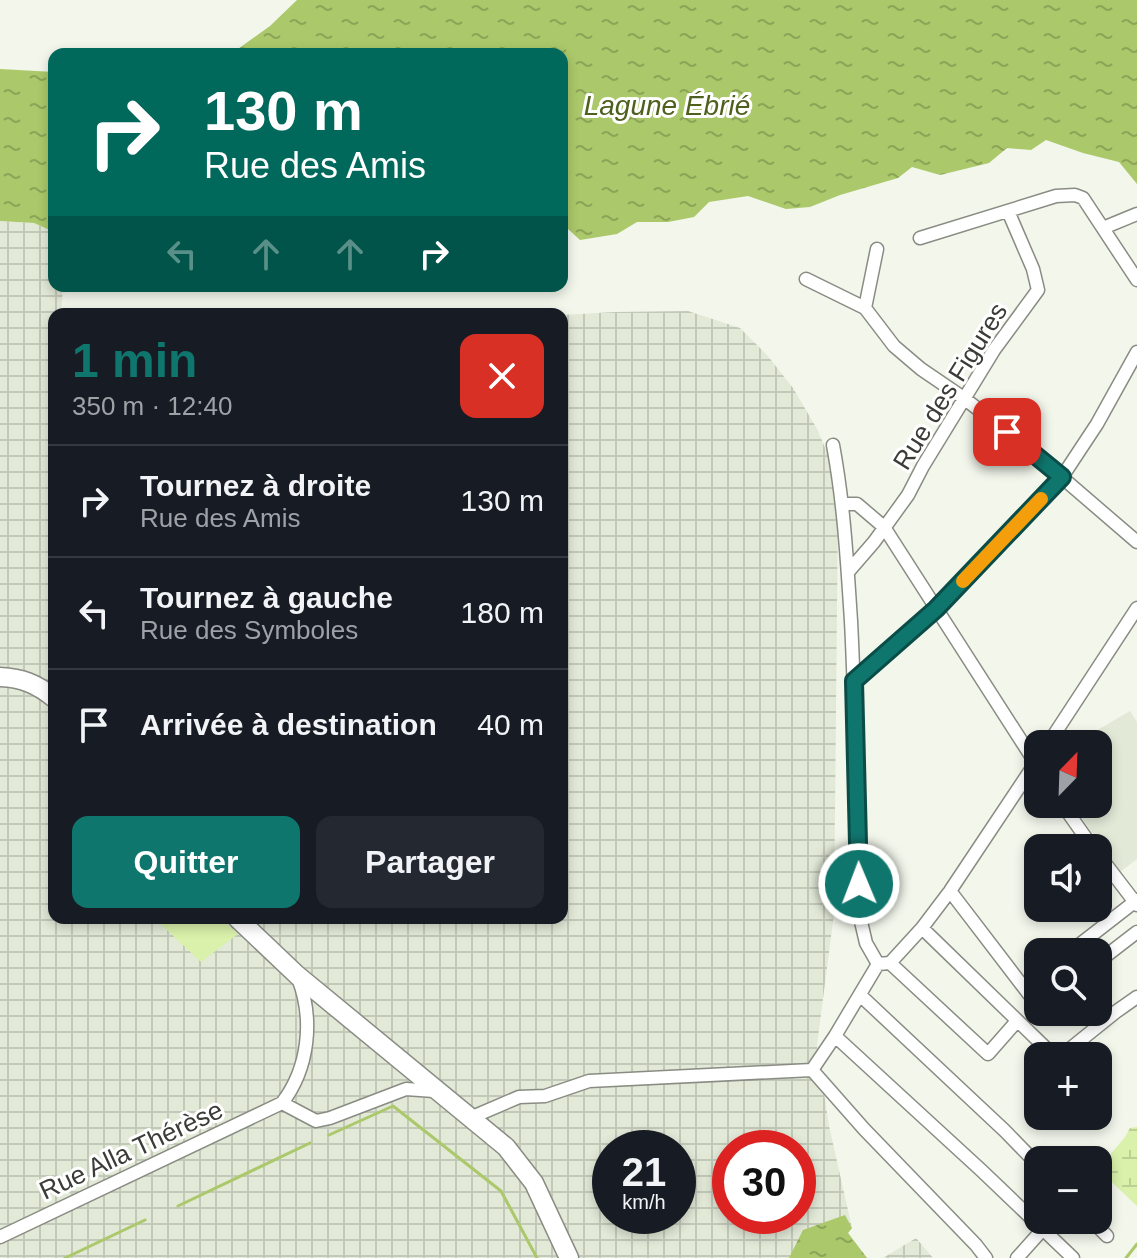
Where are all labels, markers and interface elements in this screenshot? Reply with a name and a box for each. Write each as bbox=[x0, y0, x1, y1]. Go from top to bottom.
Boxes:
text: 130 m bbox=[204, 79, 363, 142]
icon: right bbox=[72, 80, 176, 184]
water label: Lagune Ébrié bbox=[584, 90, 750, 121]
text: Rue des Amis bbox=[204, 145, 426, 186]
icon: left bbox=[160, 232, 204, 276]
icon: ahead bbox=[244, 232, 288, 276]
icon: ahead bbox=[328, 232, 372, 276]
icon: right bbox=[412, 232, 456, 276]
street label: Rue des Figures bbox=[887, 297, 1013, 475]
text: 1 min bbox=[72, 334, 197, 387]
button: close bbox=[460, 334, 544, 418]
text: 350 m · 12:40 bbox=[72, 391, 232, 421]
pin bbox=[973, 398, 1041, 466]
icon: arrive bbox=[985, 410, 1029, 454]
text: Tournez à droite bbox=[140, 469, 371, 502]
icon: right bbox=[72, 479, 116, 523]
text: 130 m bbox=[461, 484, 544, 517]
text: Rue des Amis bbox=[140, 503, 300, 533]
text: Tournez à gauche bbox=[140, 581, 393, 614]
icon: left bbox=[72, 591, 116, 635]
text: 180 m bbox=[461, 596, 544, 629]
text: Rue des Symboles bbox=[140, 615, 358, 645]
icon: arrive bbox=[72, 703, 116, 747]
text: Arrivée à destination bbox=[140, 708, 437, 741]
text: 40 m bbox=[477, 708, 544, 741]
north arrow bbox=[1024, 730, 1112, 818]
map controls bbox=[1024, 730, 1112, 1234]
button: Quitter bbox=[72, 816, 300, 908]
button: Partager bbox=[316, 816, 544, 908]
button: sound bbox=[1024, 834, 1112, 922]
position arrow bbox=[817, 842, 901, 926]
button: search bbox=[1024, 938, 1112, 1026]
button: + bbox=[1024, 1042, 1112, 1130]
street label: Rue Alla Thérèse bbox=[34, 1094, 228, 1206]
speed limit sign: 30 bbox=[712, 1130, 816, 1234]
button: − bbox=[1024, 1146, 1112, 1234]
text: 21 bbox=[622, 1150, 666, 1194]
text: km/h bbox=[622, 1191, 666, 1213]

